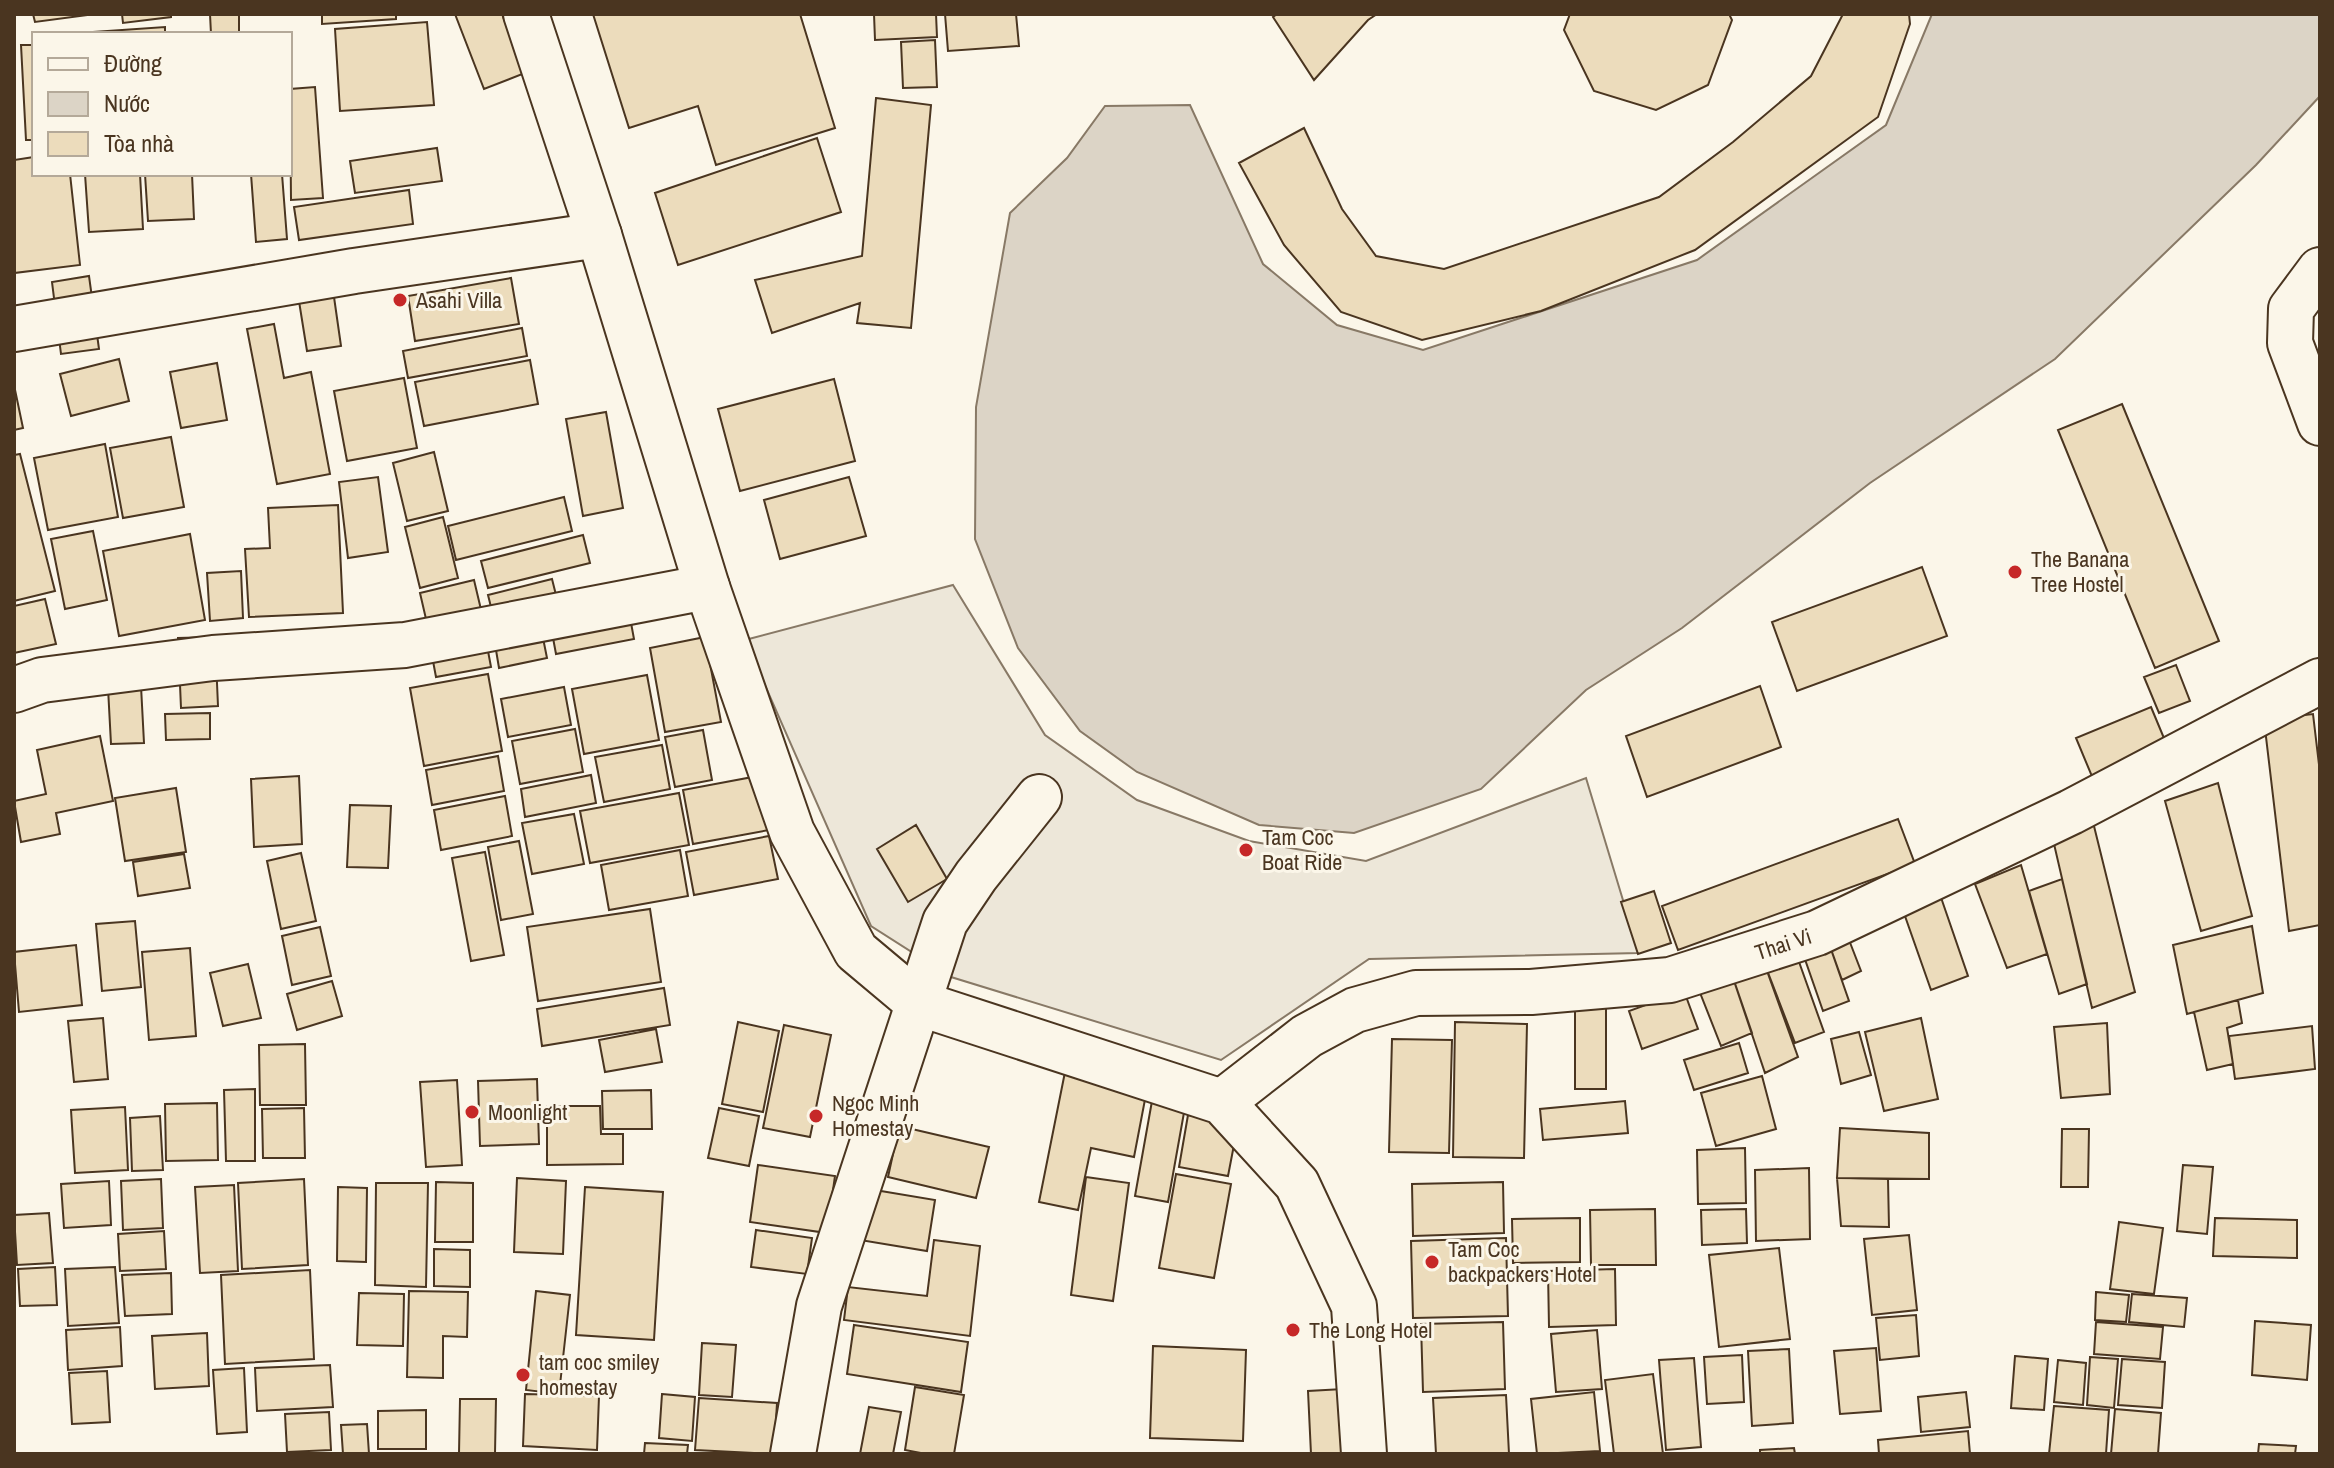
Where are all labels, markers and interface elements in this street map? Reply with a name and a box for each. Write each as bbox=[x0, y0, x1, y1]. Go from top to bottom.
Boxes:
legend bbox=[32, 32, 292, 176]
text: Đường bbox=[104, 47, 162, 79]
text: Nước bbox=[104, 87, 150, 119]
text: Tòa nhà bbox=[104, 127, 174, 159]
place label: Asahi Villa bbox=[415, 285, 502, 315]
marker: Asahi Villa bbox=[391, 291, 409, 309]
place label: The Banana Tree Hostel bbox=[2031, 544, 2129, 599]
marker: The Banana Tree Hostel bbox=[2006, 563, 2024, 581]
place label: Tam Coc Boat Ride bbox=[1262, 822, 1342, 877]
marker: Tam Coc Boat Ride bbox=[1237, 841, 1255, 859]
street label: Thai Vi bbox=[1751, 921, 1815, 967]
place label: Ngoc Minh Homestay bbox=[832, 1088, 919, 1143]
place label: Moonlight bbox=[488, 1097, 567, 1127]
marker: Moonlight bbox=[463, 1103, 481, 1121]
marker: Ngoc Minh Homestay bbox=[807, 1107, 825, 1125]
place label: Tam Coc backpackers Hotel bbox=[1448, 1234, 1596, 1289]
marker: Tam Coc backpackers Hotel bbox=[1423, 1253, 1441, 1271]
place label: The Long Hotel bbox=[1309, 1315, 1432, 1345]
marker: The Long Hotel bbox=[1284, 1321, 1302, 1339]
place label: tam coc smiley homestay bbox=[539, 1347, 659, 1402]
marker: tam coc smiley homestay bbox=[514, 1366, 532, 1384]

